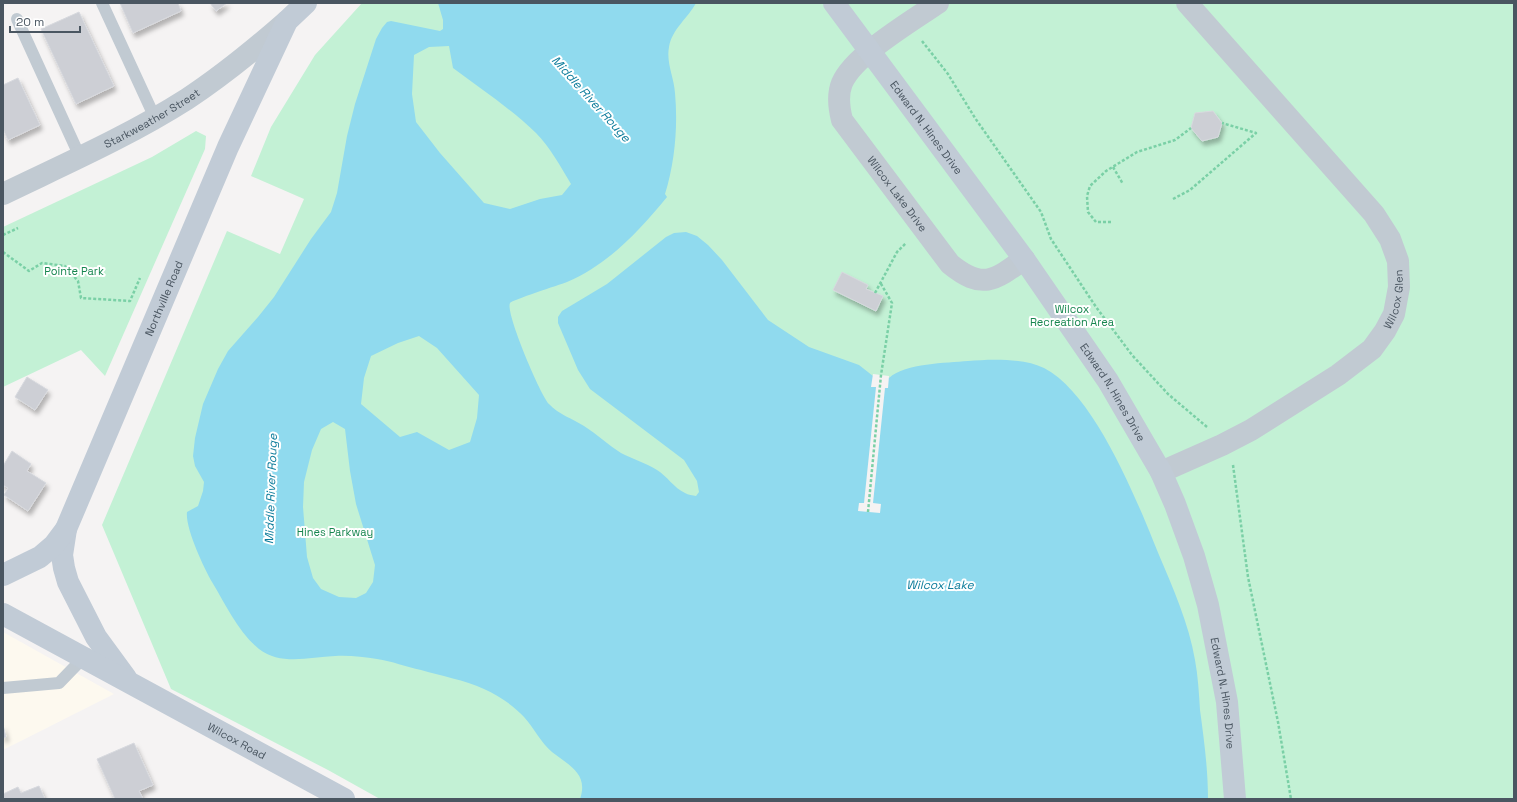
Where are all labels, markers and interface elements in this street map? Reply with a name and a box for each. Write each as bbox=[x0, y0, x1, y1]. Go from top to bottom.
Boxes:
scale bar bbox=[10, 8, 80, 34]
text: 20 m bbox=[16, 14, 44, 30]
water label: Middle River Rouge bbox=[548, 53, 635, 146]
street label: Edward N. Hines Drive bbox=[887, 78, 966, 177]
street label: Starkweather Street bbox=[102, 85, 203, 151]
street label: Wilcox Lake Drive bbox=[864, 153, 930, 234]
street label: Northville Road bbox=[142, 259, 186, 338]
park label: Pointe Park bbox=[44, 264, 104, 278]
street label: Wilcox Glen bbox=[1380, 269, 1406, 331]
park label: Wilcox Recreation Area bbox=[1030, 302, 1115, 329]
street label: Edward N. Hines Drive bbox=[1077, 340, 1149, 444]
water label: Middle River Rouge bbox=[261, 433, 281, 544]
park label: Hines Parkway bbox=[297, 525, 373, 539]
water label: Wilcox Lake bbox=[906, 577, 975, 593]
street label: Edward N. Hines Drive bbox=[1207, 636, 1238, 750]
street label: Wilcox Road bbox=[205, 719, 268, 762]

